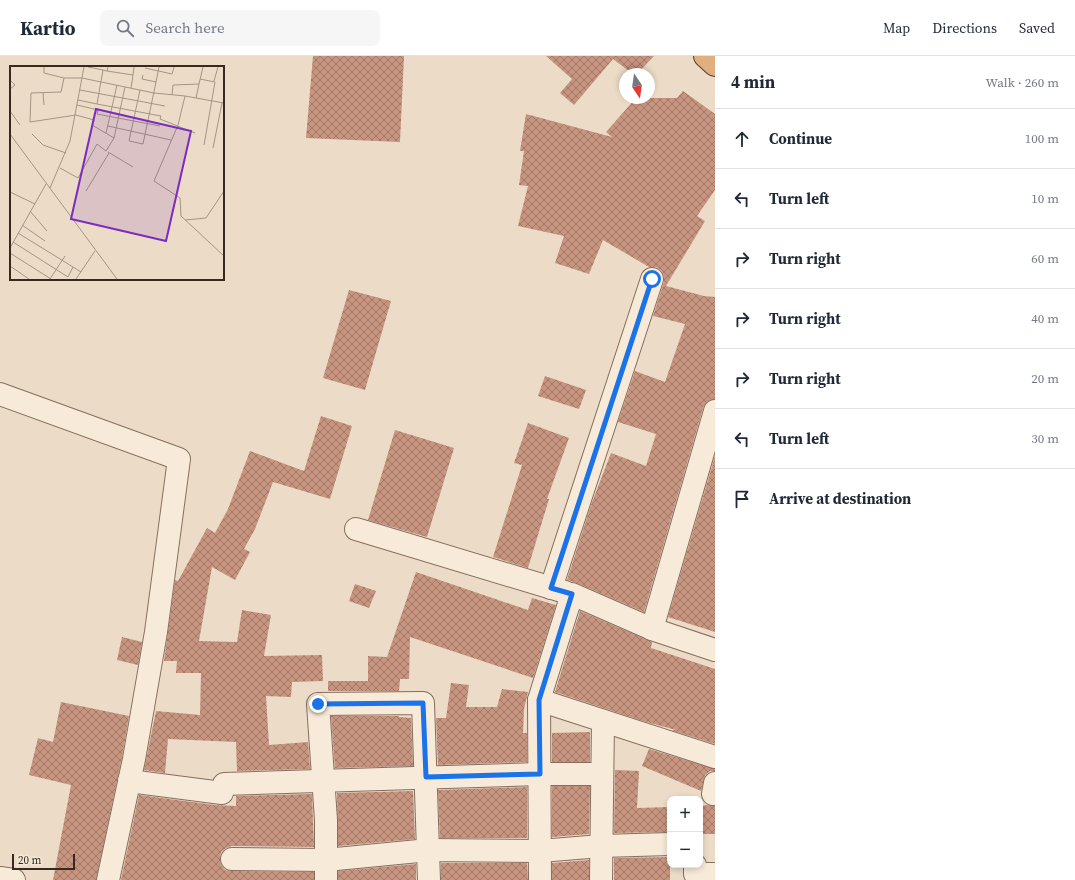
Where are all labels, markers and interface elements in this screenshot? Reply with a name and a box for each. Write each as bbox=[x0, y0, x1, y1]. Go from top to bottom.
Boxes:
search box bbox=[100, 10, 380, 46]
text: Kartio bbox=[20, 15, 76, 41]
icon: search bbox=[114, 17, 136, 39]
text: Search here bbox=[146, 17, 225, 38]
text: Map bbox=[883, 18, 910, 38]
text: Directions bbox=[932, 18, 997, 38]
text: Saved bbox=[1019, 18, 1055, 38]
inset map bbox=[10, 66, 224, 280]
north arrow bbox=[619, 68, 655, 104]
text: 4 min bbox=[731, 70, 775, 94]
text: Walk · 260 m bbox=[986, 74, 1059, 91]
icon: ahead bbox=[731, 128, 753, 150]
text: Continue bbox=[769, 128, 832, 149]
text: 100 m bbox=[1025, 130, 1059, 147]
icon: left bbox=[731, 188, 753, 210]
text: Turn left bbox=[769, 188, 829, 209]
text: 10 m bbox=[1031, 190, 1059, 207]
icon: right bbox=[731, 248, 753, 270]
text: Turn right bbox=[769, 248, 841, 269]
text: 60 m bbox=[1031, 250, 1059, 267]
route start bbox=[643, 270, 661, 288]
icon: right bbox=[731, 308, 753, 330]
text: Turn right bbox=[769, 308, 841, 329]
text: 40 m bbox=[1031, 310, 1059, 327]
icon: right bbox=[731, 368, 753, 390]
text: Turn right bbox=[769, 368, 841, 389]
text: 20 m bbox=[1031, 370, 1059, 387]
icon: left bbox=[731, 428, 753, 450]
text: Turn left bbox=[769, 428, 829, 449]
text: 30 m bbox=[1031, 430, 1059, 447]
icon: arrive bbox=[731, 488, 753, 510]
text: Arrive at destination bbox=[769, 488, 911, 509]
route end bbox=[309, 695, 327, 713]
map controls bbox=[667, 796, 703, 868]
button: + bbox=[667, 796, 703, 832]
button: − bbox=[667, 832, 703, 868]
scale bar bbox=[12, 852, 75, 871]
text: 20 m bbox=[18, 853, 41, 868]

